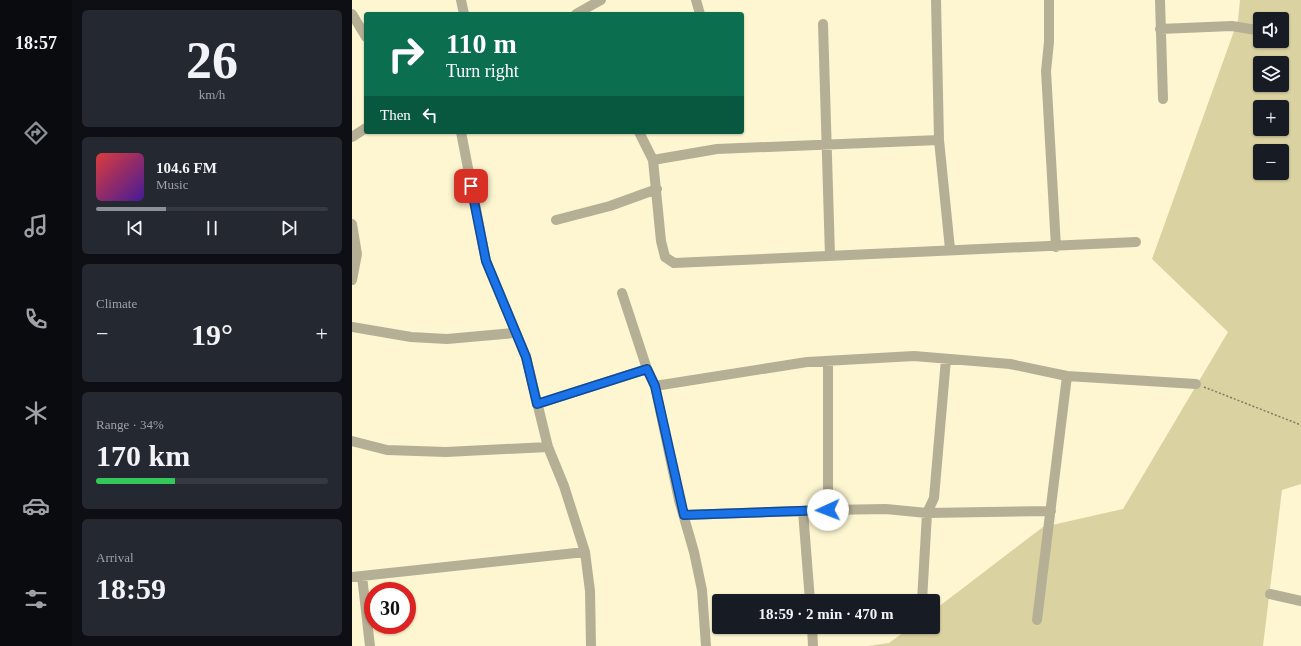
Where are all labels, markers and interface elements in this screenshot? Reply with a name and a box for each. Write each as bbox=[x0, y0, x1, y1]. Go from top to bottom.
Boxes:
map controls bbox=[1253, 12, 1289, 180]
button: sound bbox=[1253, 12, 1289, 48]
icon: right bbox=[380, 28, 432, 80]
text: 110 m bbox=[446, 28, 517, 59]
text: 26 bbox=[186, 32, 238, 89]
text: 18:57 bbox=[15, 33, 57, 53]
button: layers bbox=[1253, 56, 1289, 92]
text: Turn right bbox=[446, 61, 519, 81]
text: km/h bbox=[199, 87, 225, 102]
button: + bbox=[1253, 100, 1289, 136]
icon: left bbox=[419, 104, 441, 126]
text: Then bbox=[380, 107, 411, 123]
icon: directions bbox=[22, 119, 50, 147]
button: − bbox=[1253, 144, 1289, 180]
text: 104.6 FM bbox=[156, 160, 217, 176]
pin bbox=[454, 169, 488, 203]
icon: arrive bbox=[460, 175, 482, 197]
text: Music bbox=[156, 177, 189, 192]
icon: music bbox=[22, 212, 50, 240]
icon: previous bbox=[124, 217, 146, 239]
icon: pause bbox=[201, 217, 223, 239]
icon: next bbox=[278, 217, 300, 239]
text: Climate bbox=[96, 296, 137, 311]
icon: phone bbox=[22, 305, 50, 333]
text: 19° bbox=[191, 318, 233, 351]
text: − bbox=[96, 321, 108, 346]
text: + bbox=[316, 321, 328, 346]
icon: climate bbox=[22, 399, 50, 427]
text: Range · 34% bbox=[96, 417, 164, 432]
text: 170 km bbox=[96, 439, 190, 472]
position arrow bbox=[807, 489, 849, 531]
icon: car bbox=[22, 492, 50, 520]
text: Arrival bbox=[96, 550, 134, 565]
text: 18:59 bbox=[96, 572, 166, 605]
speed limit sign: 30 bbox=[364, 582, 416, 634]
icon: filters bbox=[22, 585, 50, 613]
text: 18:59 · 2 min · 470 m bbox=[759, 606, 894, 622]

